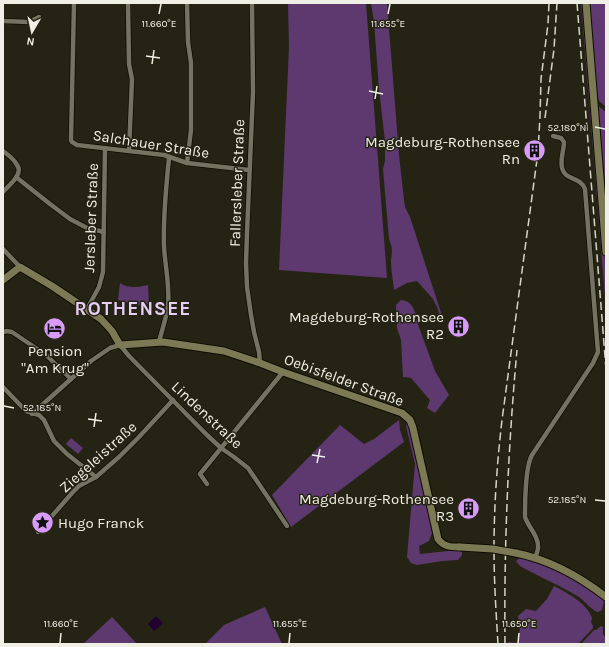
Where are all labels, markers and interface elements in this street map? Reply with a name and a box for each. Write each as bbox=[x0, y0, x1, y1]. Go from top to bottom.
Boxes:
north arrow bbox=[12, 12, 52, 52]
text: 11.660°E bbox=[142, 18, 176, 30]
text: 11.655°E bbox=[371, 18, 405, 30]
text: N bbox=[26, 34, 35, 48]
street label: Fallersleber Straße bbox=[226, 119, 248, 247]
text: 52.180°N bbox=[548, 122, 586, 134]
street label: Salchauer Straße bbox=[91, 126, 211, 162]
place label: Magdeburg-Rothensee Rn bbox=[365, 133, 520, 168]
building icon: Magdeburg-Rothensee Rn bbox=[522, 138, 548, 164]
street label: Jersleber Straße bbox=[80, 163, 102, 273]
district label: ROTHENSEE bbox=[75, 298, 191, 320]
place label: Magdeburg-Rothensee R2 bbox=[289, 308, 444, 343]
building icon: Magdeburg-Rothensee R2 bbox=[446, 313, 472, 339]
hotel icon: Pension "Am Krug" bbox=[42, 315, 68, 341]
place label: Pension "Am Krug" bbox=[21, 342, 89, 377]
street label: Oebisfelder Straße bbox=[282, 350, 406, 410]
street label: Lindenstraße bbox=[168, 378, 246, 452]
text: 52.185°N bbox=[23, 402, 61, 414]
street label: Ziegeleistraße bbox=[56, 418, 140, 496]
place label: Magdeburg-Rothensee R3 bbox=[299, 490, 454, 525]
text: 52.185°N bbox=[548, 494, 586, 506]
building icon: Magdeburg-Rothensee R3 bbox=[456, 495, 482, 521]
place icon: Hugo Franck bbox=[30, 510, 56, 536]
place label: Hugo Franck bbox=[58, 514, 144, 532]
text: 11.660°E bbox=[44, 618, 78, 630]
text: 11.655°E bbox=[273, 618, 307, 630]
text: 11.650°E bbox=[502, 618, 536, 630]

